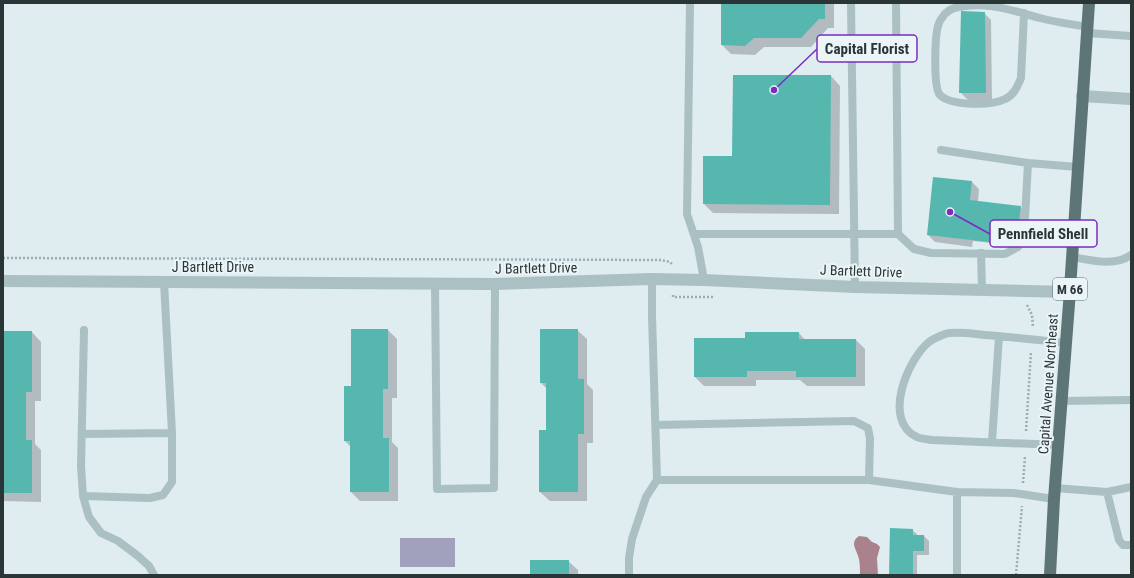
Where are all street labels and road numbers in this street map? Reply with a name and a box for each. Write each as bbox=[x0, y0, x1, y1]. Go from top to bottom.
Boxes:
street label: J Bartlett Drive bbox=[172, 259, 255, 275]
street label: J Bartlett Drive bbox=[495, 259, 578, 277]
street label: J Bartlett Drive bbox=[820, 262, 903, 280]
road number: M 66 bbox=[1053, 278, 1087, 300]
street label: Capital Avenue Northeast bbox=[1035, 313, 1061, 455]

